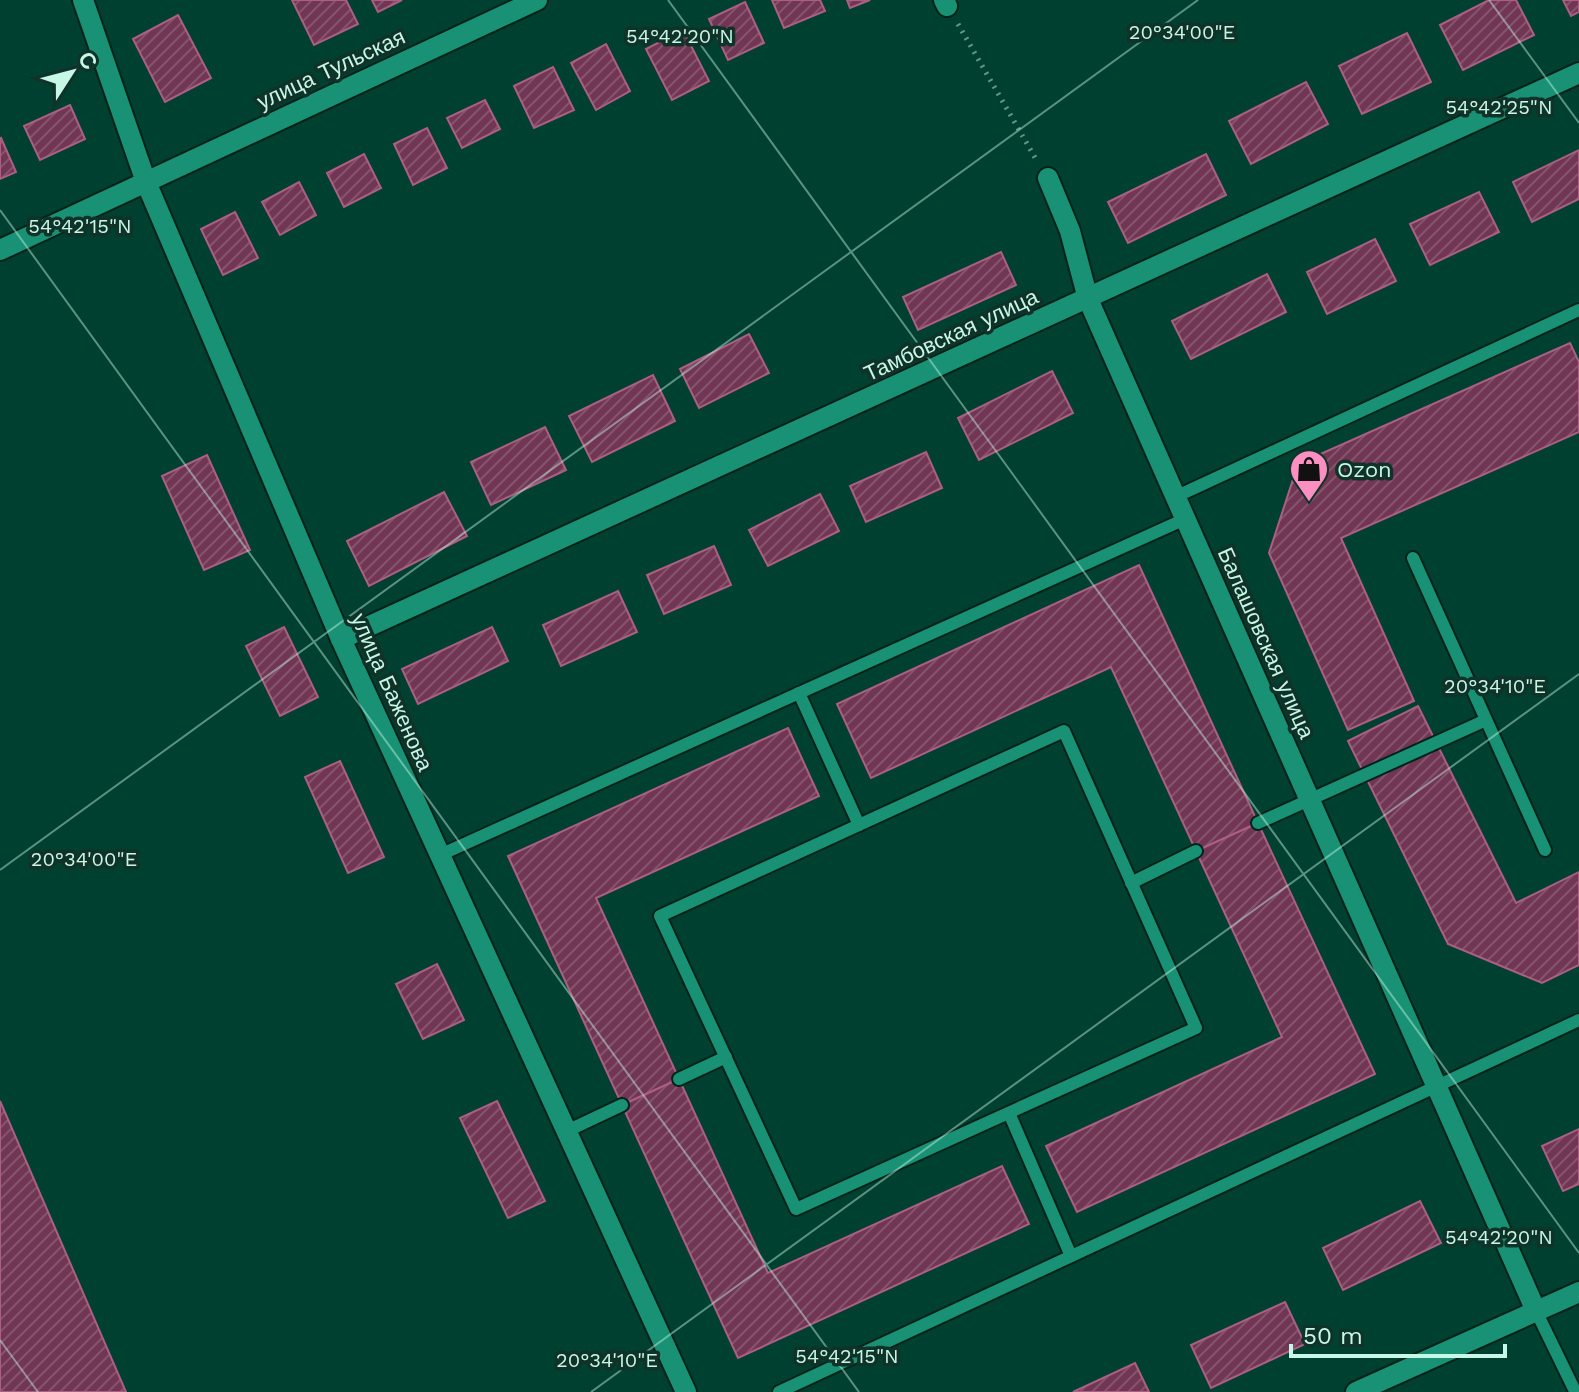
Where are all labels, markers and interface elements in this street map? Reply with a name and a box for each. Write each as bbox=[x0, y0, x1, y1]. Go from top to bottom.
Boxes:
text: 20°34'00"E bbox=[1129, 20, 1235, 44]
street label: улица Тульская bbox=[253, 24, 409, 114]
text: 54°42'20"N bbox=[626, 24, 734, 48]
north arrow bbox=[32, 32, 112, 112]
text: С bbox=[73, 47, 103, 74]
text: 54°42'25"N bbox=[1445, 95, 1553, 119]
text: 54°42'15"N bbox=[28, 214, 132, 238]
street label: Тамбовская улица bbox=[860, 283, 1043, 386]
shop icon: Ozon bbox=[1288, 448, 1330, 503]
place label: Ozon bbox=[1337, 457, 1392, 482]
street label: Балашовская улица bbox=[1213, 544, 1320, 743]
street label: улица Баженова bbox=[346, 609, 438, 775]
text: 20°34'10"E bbox=[1444, 674, 1546, 698]
text: 20°34'00"E bbox=[31, 847, 137, 871]
text: 54°42'20"N bbox=[1445, 1225, 1553, 1249]
scale bar bbox=[1291, 1308, 1505, 1358]
text: 50 m bbox=[1303, 1322, 1363, 1350]
text: 54°42'15"N bbox=[795, 1344, 899, 1368]
text: 20°34'10"E bbox=[556, 1348, 658, 1372]

